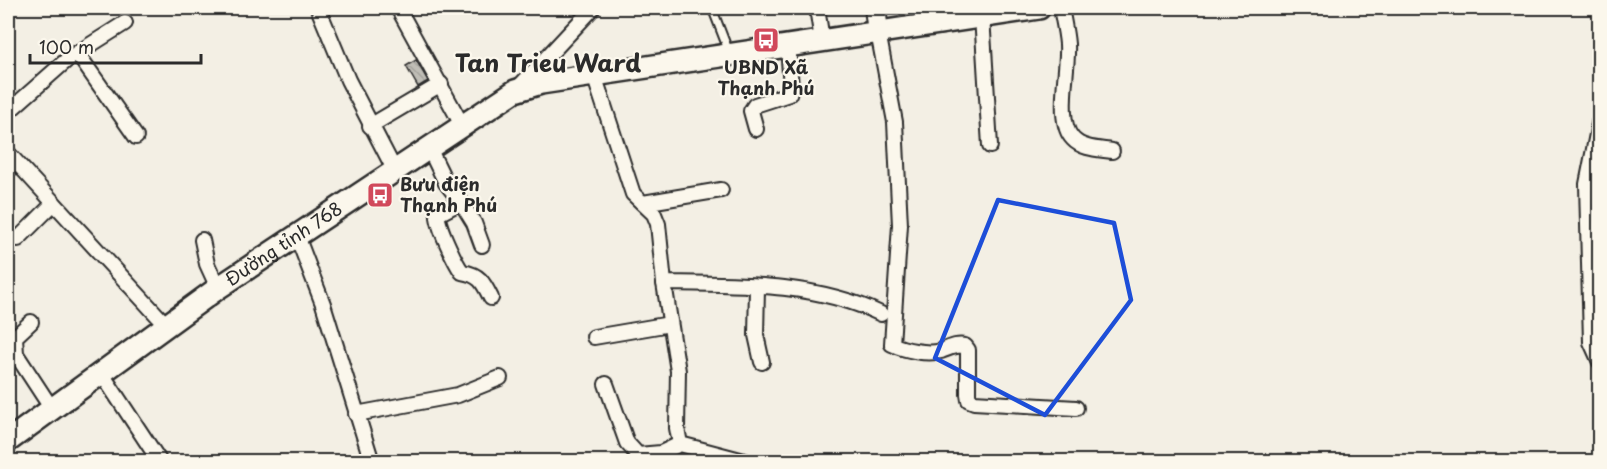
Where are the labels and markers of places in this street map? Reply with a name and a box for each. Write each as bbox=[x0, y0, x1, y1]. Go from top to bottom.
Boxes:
bus stop icon: UBND Xã Thạnh Phú bbox=[751, 25, 781, 55]
place label: UBND Xã Thạnh Phú bbox=[717, 53, 815, 101]
place label: Bưu điện Thạnh Phú bbox=[400, 170, 497, 218]
bus stop icon: Bưu điện Thạnh Phú bbox=[365, 180, 395, 210]

